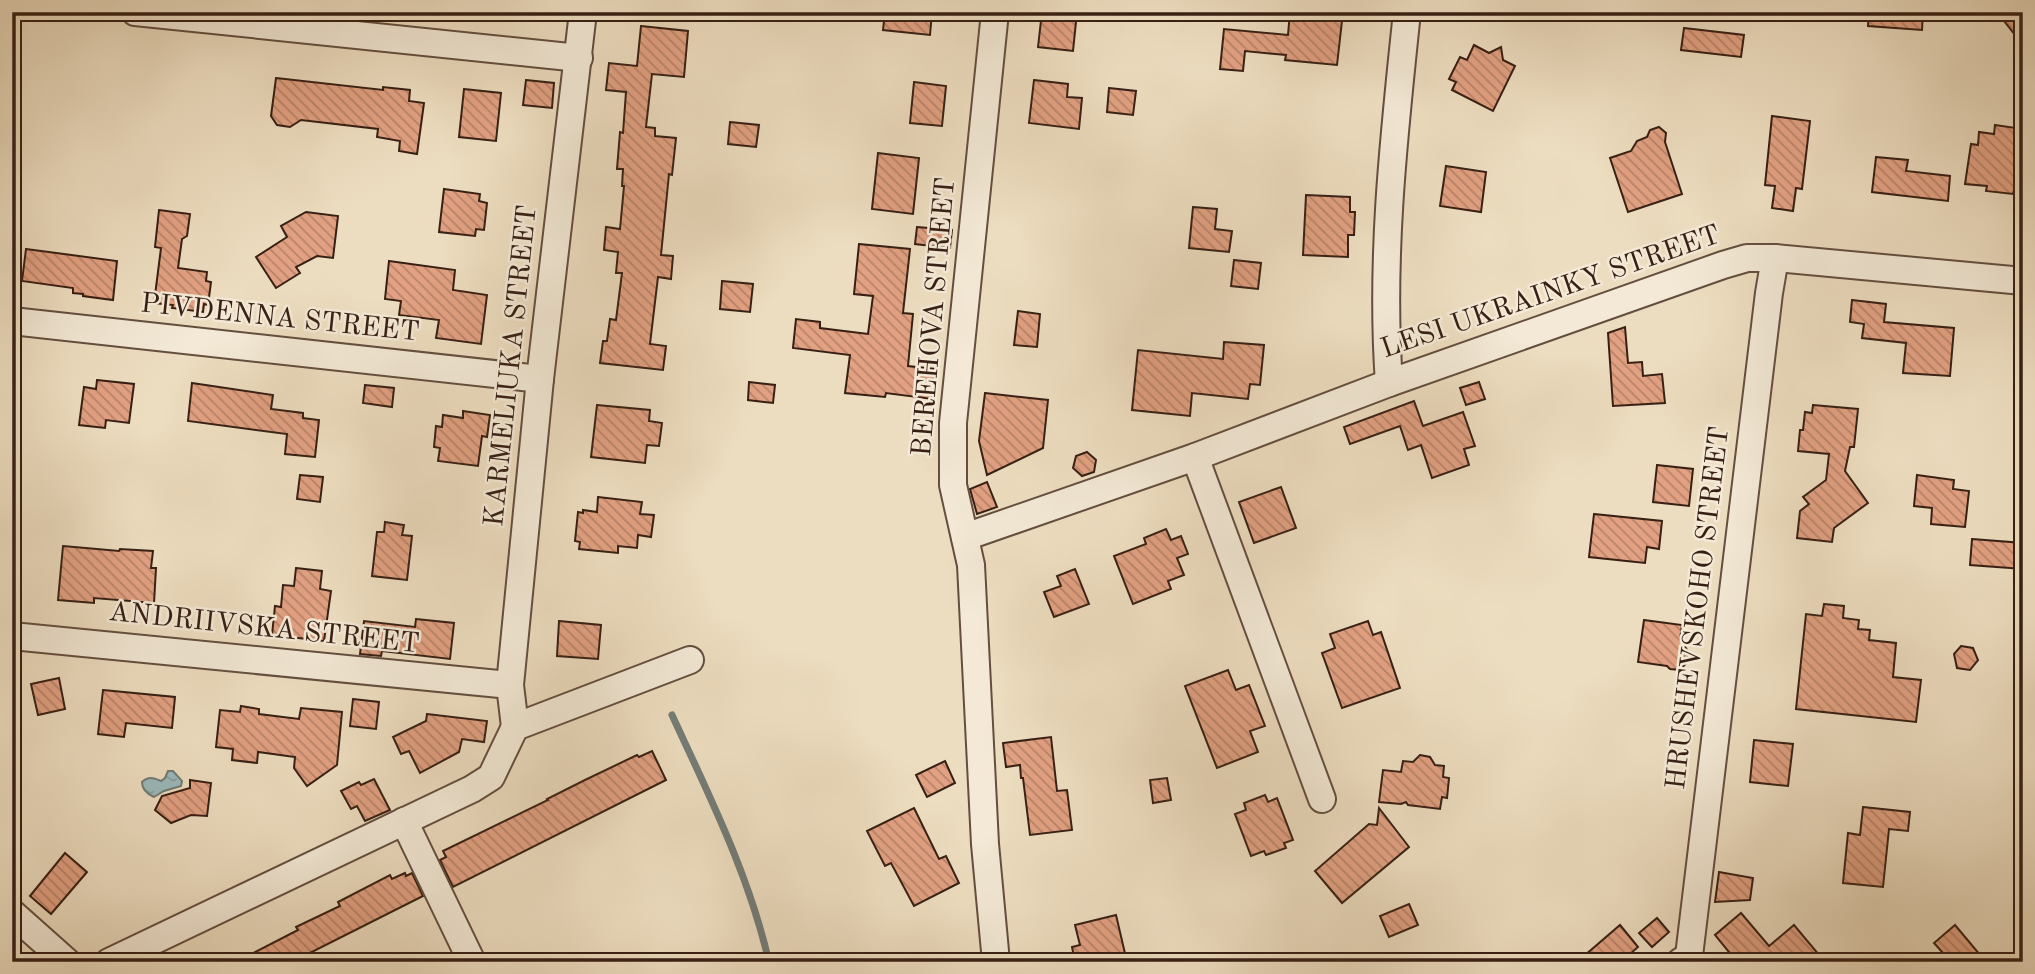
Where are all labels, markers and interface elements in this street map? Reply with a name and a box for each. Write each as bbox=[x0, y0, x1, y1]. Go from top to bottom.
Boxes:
street label: BEREHOVA STREET bbox=[909, 176, 961, 458]
street label: KARMELIUKA STREET bbox=[481, 204, 543, 528]
street label: LESI UKRAINKY STREET bbox=[1378, 222, 1724, 364]
street label: PIVDENNA STREET bbox=[139, 290, 421, 348]
street label: HRUSHEVSKOHO STREET bbox=[1663, 425, 1735, 791]
street label: ANDRIIVSKA STREET bbox=[107, 599, 421, 659]

